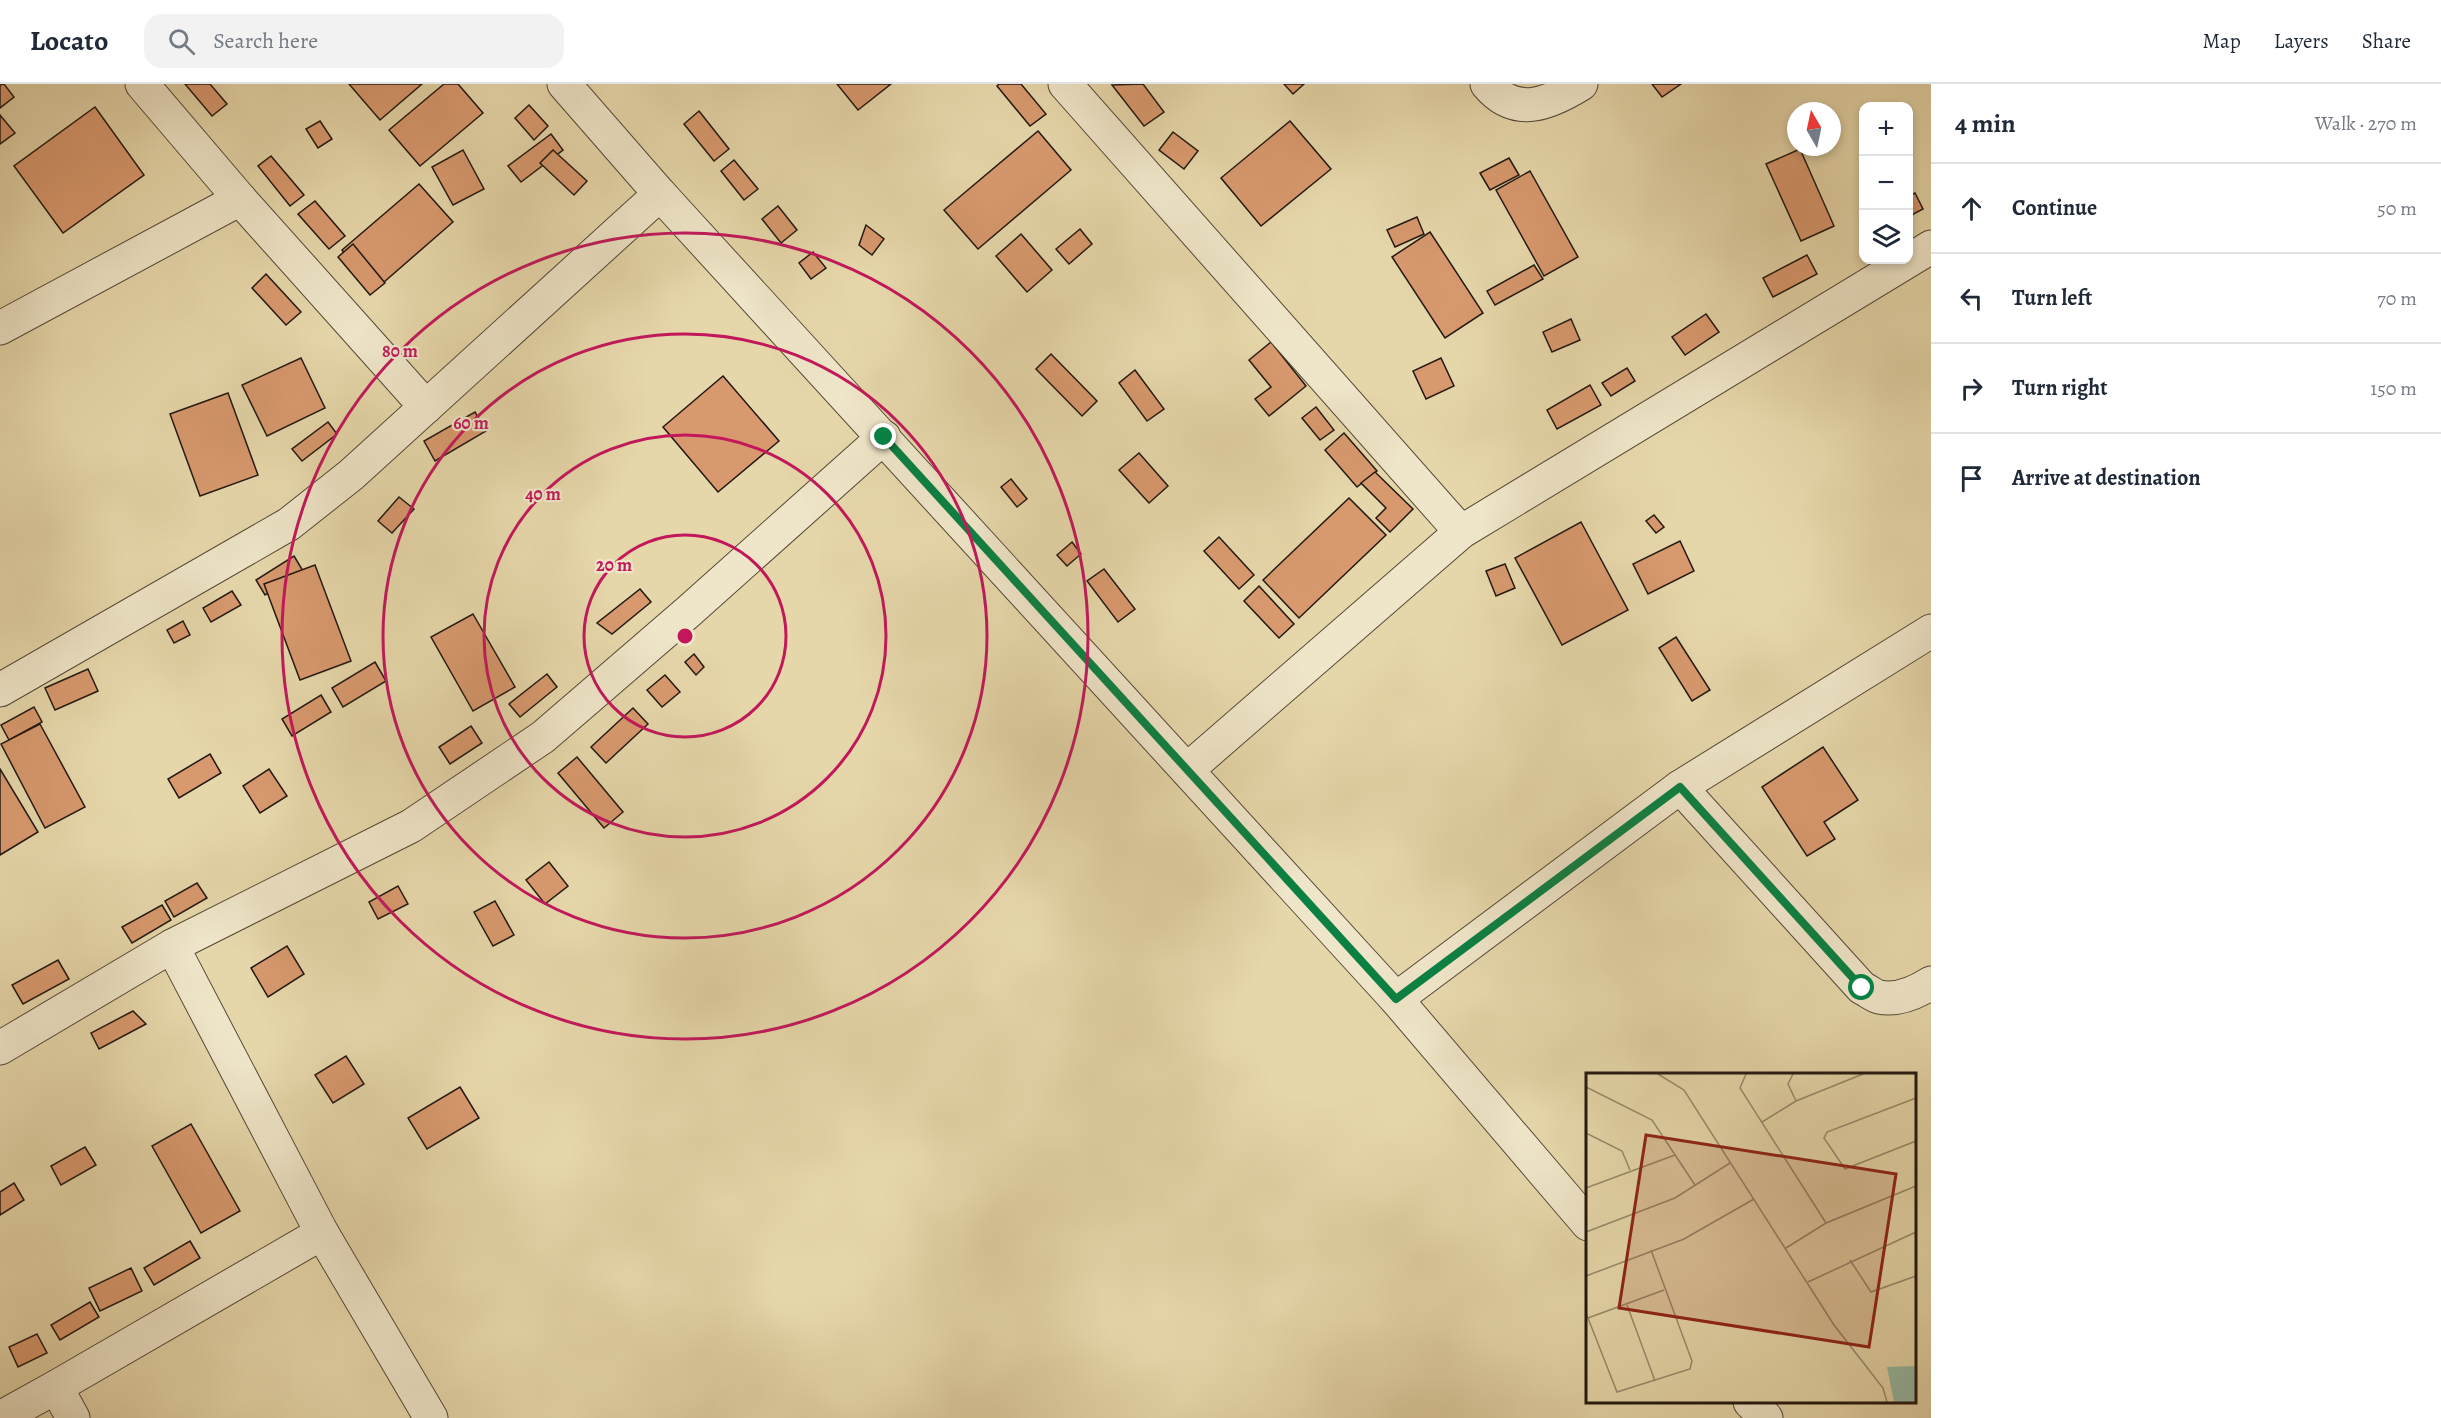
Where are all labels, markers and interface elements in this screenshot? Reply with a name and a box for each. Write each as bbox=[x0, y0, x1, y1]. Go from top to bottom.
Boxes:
search box bbox=[144, 14, 564, 68]
text: Locato bbox=[30, 22, 108, 60]
icon: search bbox=[165, 25, 198, 58]
text: Search here bbox=[213, 26, 318, 56]
text: Map bbox=[2202, 27, 2241, 55]
text: Layers bbox=[2274, 27, 2329, 55]
text: Share bbox=[2362, 27, 2411, 55]
north arrow bbox=[1787, 102, 1841, 156]
map controls bbox=[1859, 102, 1913, 264]
button: + bbox=[1859, 102, 1913, 156]
text: 4 min bbox=[1955, 106, 2016, 141]
text: Walk · 270 m bbox=[2315, 110, 2417, 137]
button: − bbox=[1859, 156, 1913, 210]
icon: ahead bbox=[1955, 192, 1988, 225]
text: Continue bbox=[2012, 193, 2097, 223]
text: 50 m bbox=[2377, 195, 2417, 222]
button: layers bbox=[1859, 210, 1913, 264]
icon: left bbox=[1955, 282, 1988, 315]
text: Turn left bbox=[2012, 283, 2092, 313]
text: 70 m bbox=[2377, 285, 2417, 312]
text: 80 m bbox=[382, 339, 418, 363]
icon: right bbox=[1955, 372, 1988, 405]
text: Turn right bbox=[2012, 373, 2108, 403]
text: 150 m bbox=[2370, 375, 2417, 402]
text: 60 m bbox=[453, 411, 489, 435]
route end bbox=[870, 423, 896, 449]
icon: arrive bbox=[1955, 462, 1988, 495]
text: Arrive at destination bbox=[2012, 463, 2201, 493]
text: 40 m bbox=[525, 482, 561, 506]
text: 20 m bbox=[596, 553, 632, 577]
centre of rings bbox=[675, 626, 695, 646]
route start bbox=[1848, 974, 1874, 1000]
inset map bbox=[1586, 1073, 1916, 1403]

